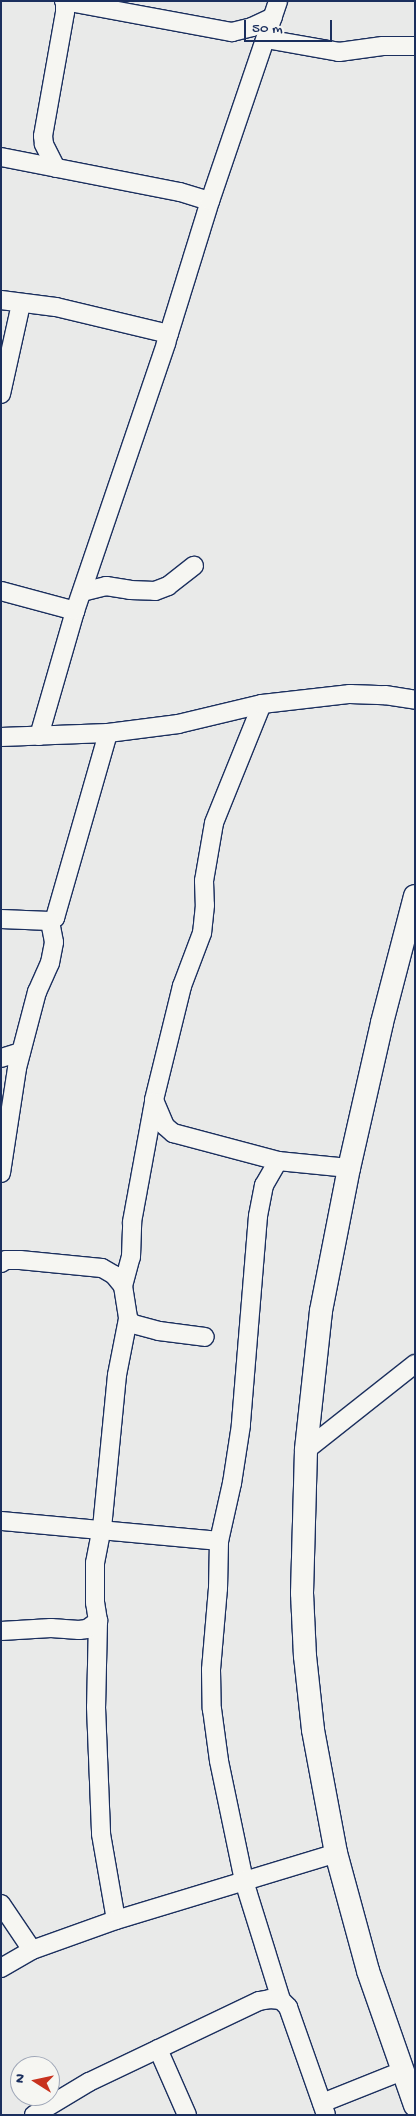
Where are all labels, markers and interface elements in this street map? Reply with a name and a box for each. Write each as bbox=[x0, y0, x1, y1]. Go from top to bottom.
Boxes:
scale bar bbox=[246, 10, 334, 42]
text: 50 m bbox=[252, 20, 283, 38]
north arrow bbox=[10, 2056, 60, 2106]
text: N bbox=[12, 2073, 30, 2084]

